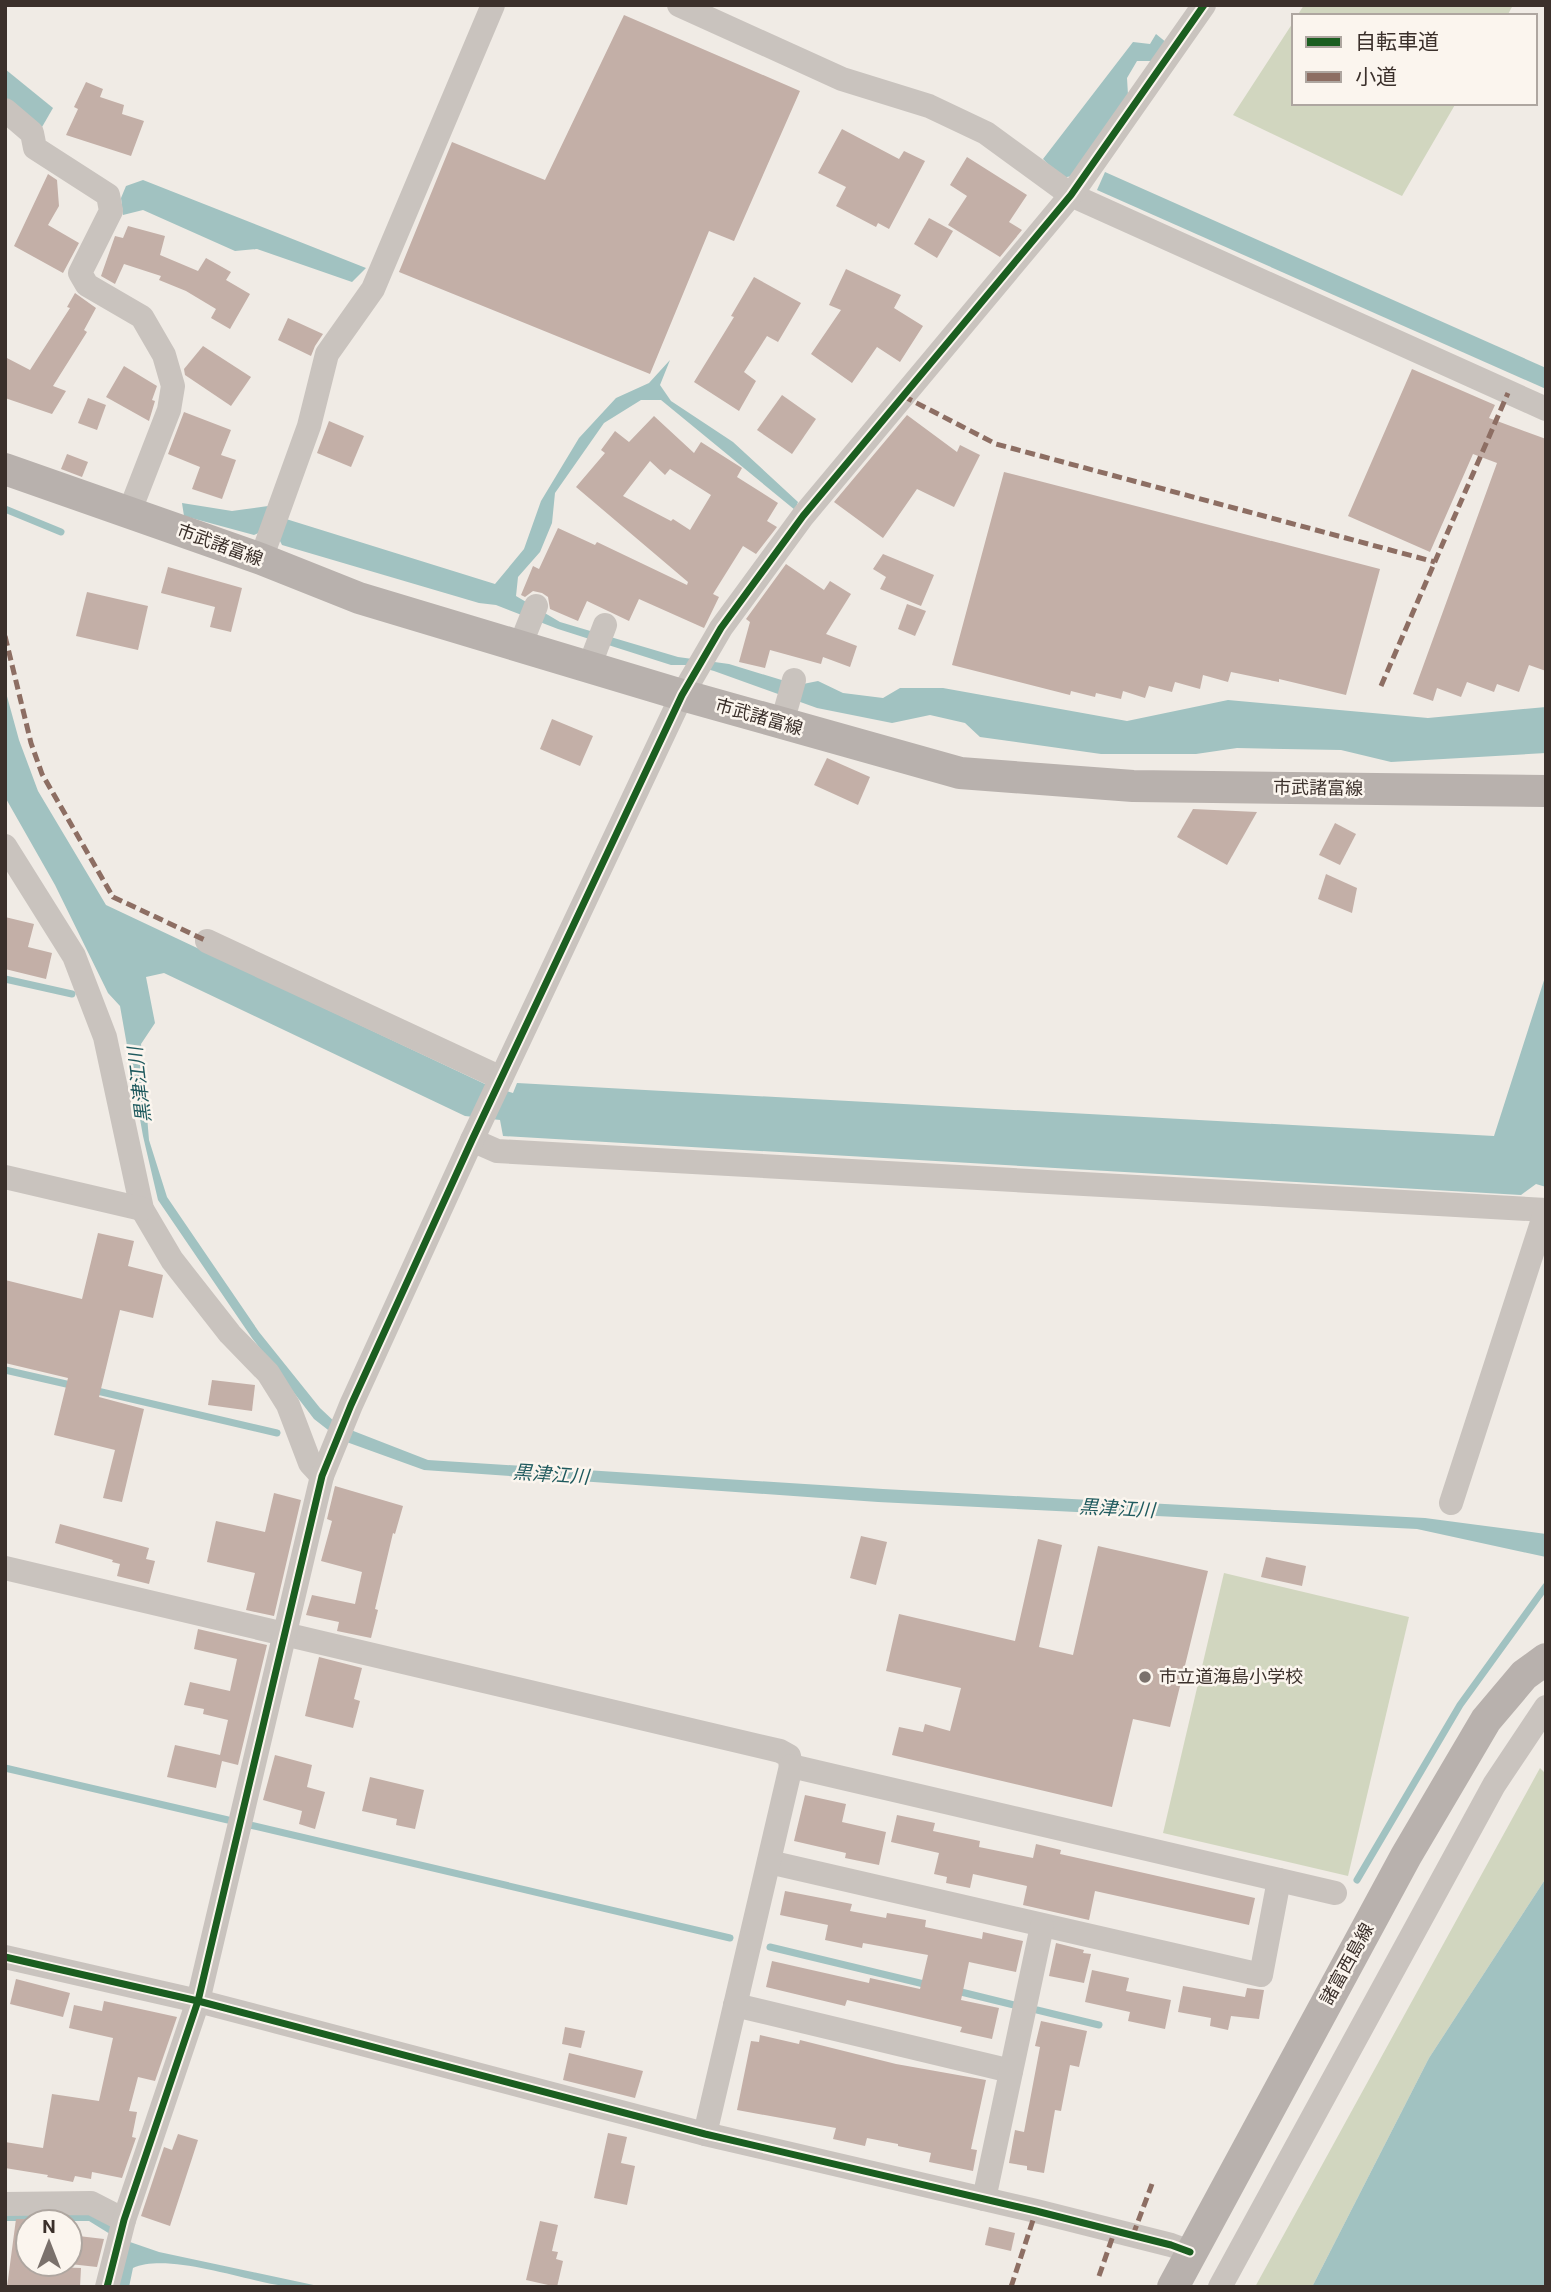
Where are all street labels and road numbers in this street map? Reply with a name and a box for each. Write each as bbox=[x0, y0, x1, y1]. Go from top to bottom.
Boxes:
street label: 市武諸富線 bbox=[174, 519, 266, 570]
street label: 市武諸富線 bbox=[713, 694, 805, 739]
street label: 市武諸富線 bbox=[1273, 776, 1363, 799]
street label: 諸富西島線 bbox=[1316, 1919, 1378, 2008]

